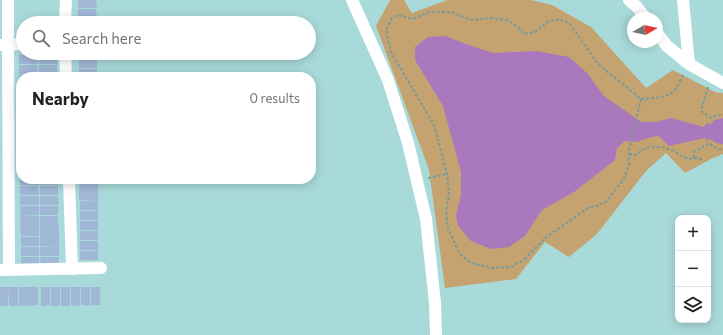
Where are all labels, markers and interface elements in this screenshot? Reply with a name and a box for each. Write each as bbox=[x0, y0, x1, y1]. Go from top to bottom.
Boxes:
north arrow bbox=[627, 12, 663, 48]
search box bbox=[16, 16, 316, 60]
icon: search bbox=[30, 27, 52, 49]
text: Search here bbox=[62, 29, 141, 47]
text: Nearby bbox=[32, 88, 89, 109]
text: 0 results bbox=[249, 90, 300, 106]
map controls bbox=[675, 215, 711, 323]
button: + bbox=[675, 215, 711, 251]
button: − bbox=[675, 251, 711, 287]
button: layers bbox=[675, 287, 711, 323]

